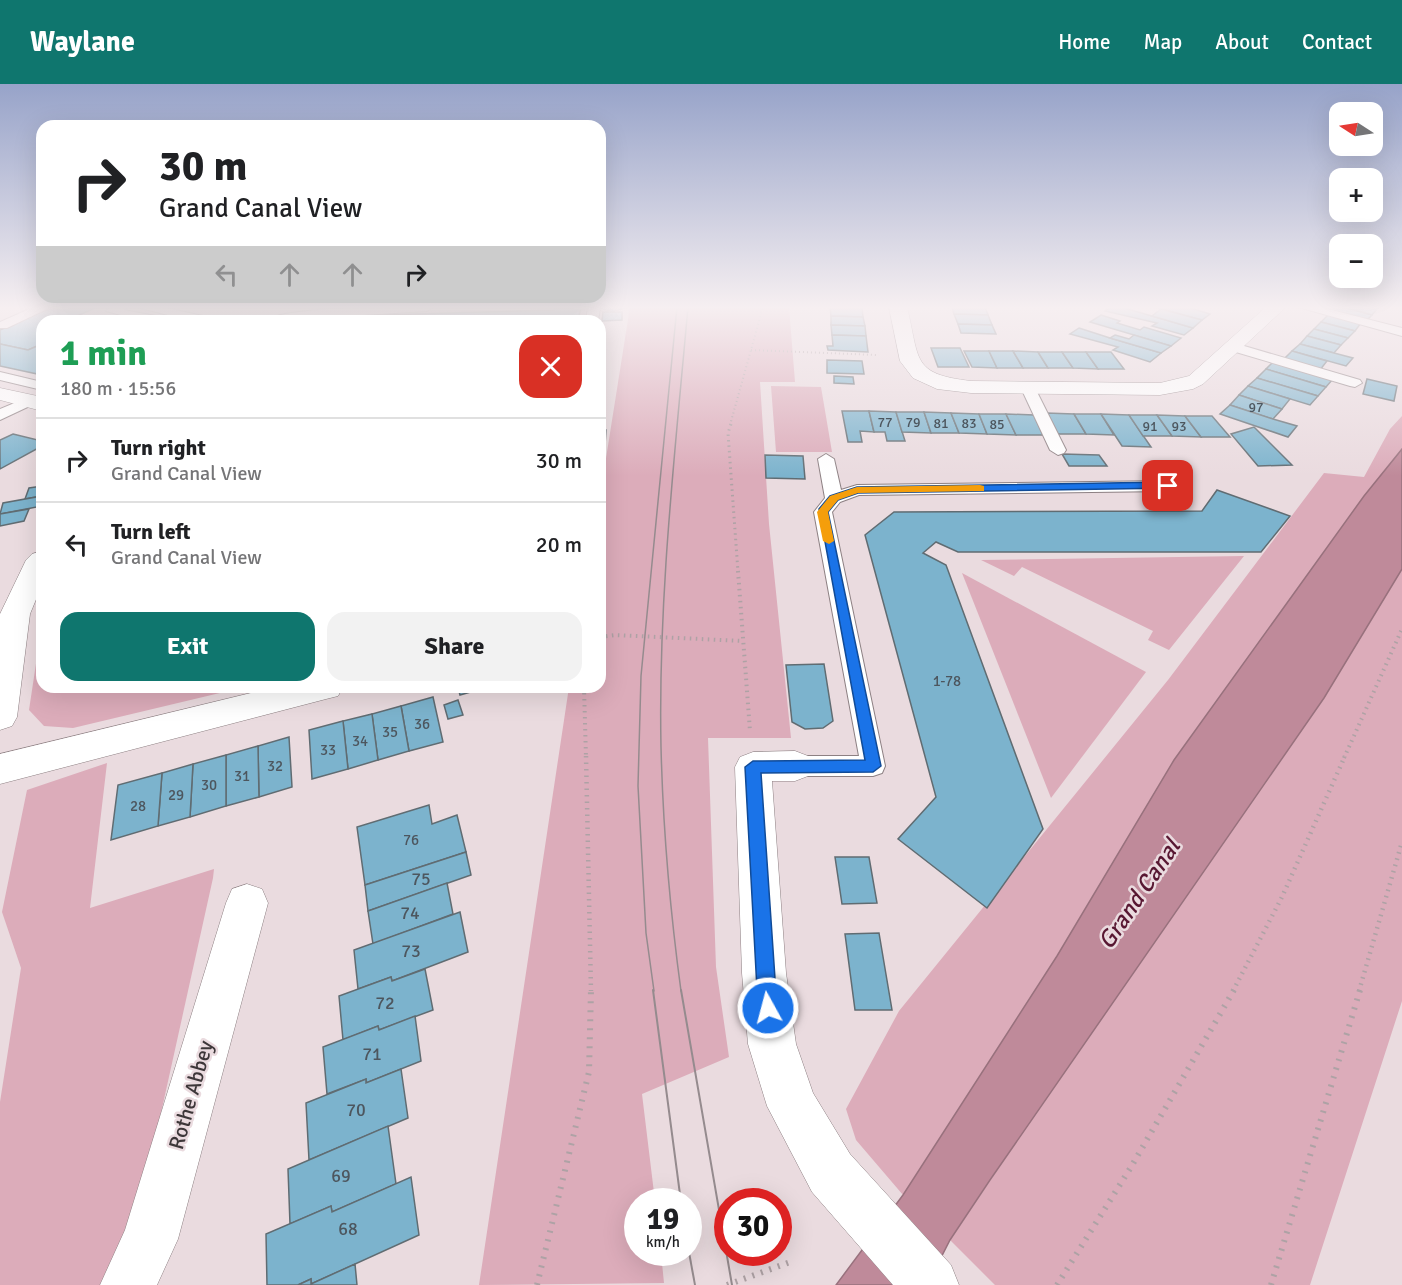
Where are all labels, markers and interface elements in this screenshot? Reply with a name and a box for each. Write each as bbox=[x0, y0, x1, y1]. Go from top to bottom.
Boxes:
text: Waylane bbox=[30, 25, 135, 59]
text: Home bbox=[1058, 29, 1111, 55]
text: Map bbox=[1144, 29, 1182, 55]
text: About bbox=[1215, 29, 1269, 55]
text: Contact bbox=[1302, 29, 1372, 55]
north arrow bbox=[1329, 102, 1383, 156]
map controls bbox=[1329, 102, 1383, 288]
text: 30 m bbox=[159, 141, 248, 192]
icon: right bbox=[60, 144, 138, 222]
button: + bbox=[1329, 168, 1383, 222]
text: Grand Canal View bbox=[159, 192, 362, 225]
button: − bbox=[1329, 234, 1383, 288]
icon: left bbox=[210, 258, 243, 291]
icon: ahead bbox=[273, 258, 306, 291]
icon: ahead bbox=[336, 258, 369, 291]
icon: right bbox=[399, 258, 432, 291]
text: 1 min bbox=[60, 331, 147, 376]
button: close bbox=[519, 335, 582, 398]
text: 180 m · 15:56 bbox=[60, 376, 176, 401]
house number: 97 bbox=[1248, 399, 1264, 416]
house number: 77 bbox=[877, 414, 893, 431]
house number: 79 bbox=[905, 414, 921, 431]
house number: 81 bbox=[933, 415, 949, 432]
house number: 83 bbox=[961, 415, 977, 432]
house number: 85 bbox=[989, 416, 1005, 433]
house number: 91 bbox=[1142, 418, 1158, 435]
house number: 93 bbox=[1171, 418, 1187, 435]
text: Turn right bbox=[111, 434, 206, 461]
icon: right bbox=[60, 444, 93, 477]
text: 30 m bbox=[536, 447, 582, 474]
pin bbox=[1142, 460, 1193, 511]
text: Grand Canal View bbox=[111, 461, 262, 486]
icon: arrive bbox=[1151, 469, 1184, 502]
text: Turn left bbox=[111, 518, 191, 545]
icon: left bbox=[60, 528, 93, 561]
text: 20 m bbox=[536, 531, 582, 558]
text: Grand Canal View bbox=[111, 545, 262, 570]
button: Exit bbox=[60, 612, 315, 681]
button: Share bbox=[327, 612, 582, 681]
house number: 1-78 bbox=[933, 672, 961, 690]
house number: 36 bbox=[414, 715, 430, 733]
house number: 35 bbox=[382, 723, 398, 741]
house number: 34 bbox=[352, 732, 368, 750]
house number: 33 bbox=[320, 741, 336, 759]
house number: 32 bbox=[267, 757, 283, 775]
house number: 31 bbox=[234, 767, 250, 785]
house number: 30 bbox=[201, 776, 217, 794]
house number: 29 bbox=[168, 786, 184, 804]
house number: 28 bbox=[130, 797, 146, 815]
house number: 76 bbox=[403, 831, 419, 849]
water label: Grand Canal bbox=[1091, 832, 1188, 955]
house number: 75 bbox=[411, 868, 431, 890]
house number: 74 bbox=[400, 902, 420, 924]
house number: 73 bbox=[401, 940, 421, 962]
position arrow bbox=[736, 976, 800, 1040]
house number: 72 bbox=[375, 992, 395, 1014]
street label: Rothe Abbey bbox=[163, 1037, 219, 1152]
house number: 71 bbox=[362, 1043, 382, 1065]
house number: 70 bbox=[346, 1099, 366, 1121]
house number: 69 bbox=[331, 1165, 351, 1187]
speed limit sign: 30 bbox=[714, 1188, 792, 1266]
text: 19 bbox=[647, 1201, 679, 1238]
house number: 68 bbox=[338, 1218, 358, 1240]
text: km/h bbox=[646, 1233, 680, 1251]

